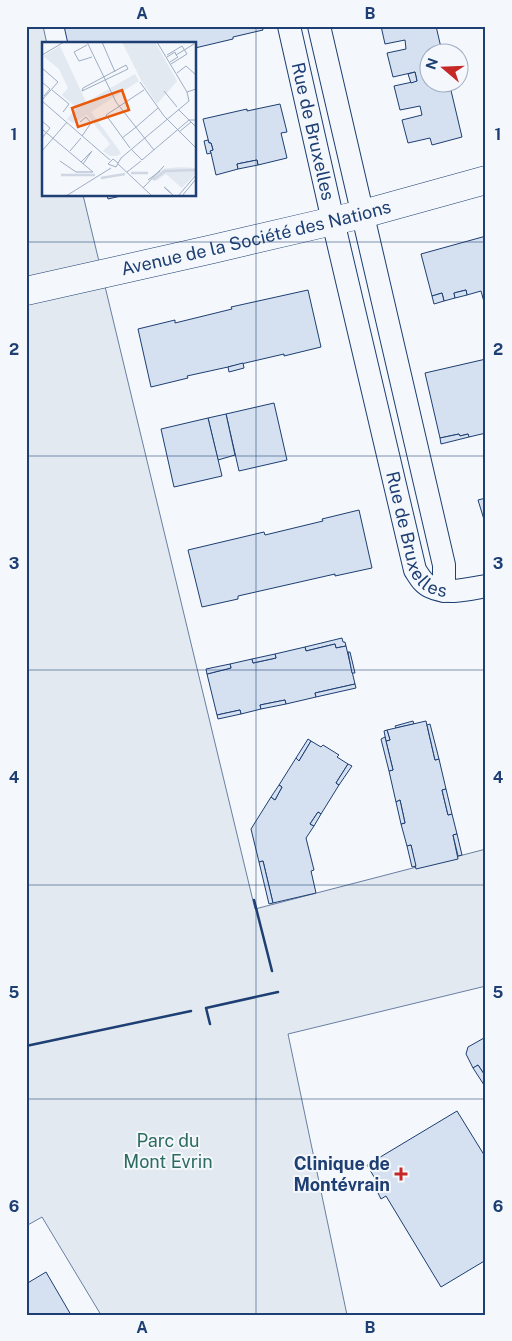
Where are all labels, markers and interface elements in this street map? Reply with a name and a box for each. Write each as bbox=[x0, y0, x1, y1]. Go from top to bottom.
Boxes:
text: A bbox=[136, 4, 148, 23]
text: B bbox=[365, 4, 376, 23]
inset map bbox=[42, 42, 196, 196]
north arrow bbox=[420, 42, 470, 92]
text: N bbox=[422, 56, 441, 72]
street label: Rue de Bruxelles bbox=[287, 60, 339, 202]
text: 1 bbox=[11, 125, 17, 144]
text: 1 bbox=[495, 125, 501, 144]
street label: Avenue de la Société des Nations bbox=[119, 196, 393, 279]
text: 2 bbox=[9, 340, 19, 359]
text: 2 bbox=[493, 340, 503, 359]
street label: Rue de Bruxelles bbox=[382, 469, 448, 601]
text: 3 bbox=[9, 554, 19, 573]
text: 3 bbox=[493, 554, 503, 573]
text: 4 bbox=[9, 768, 20, 787]
text: 4 bbox=[493, 768, 504, 787]
text: 5 bbox=[9, 983, 20, 1002]
text: 5 bbox=[493, 983, 504, 1002]
park label: Parc du Mont Evrin bbox=[123, 1130, 213, 1172]
place label: Clinique de Montévrain bbox=[293, 1153, 390, 1195]
marker: Clinique de Montévrain bbox=[394, 1167, 408, 1181]
text: 6 bbox=[9, 1197, 19, 1216]
text: 6 bbox=[493, 1197, 503, 1216]
text: A bbox=[136, 1318, 148, 1337]
text: B bbox=[365, 1318, 376, 1337]

